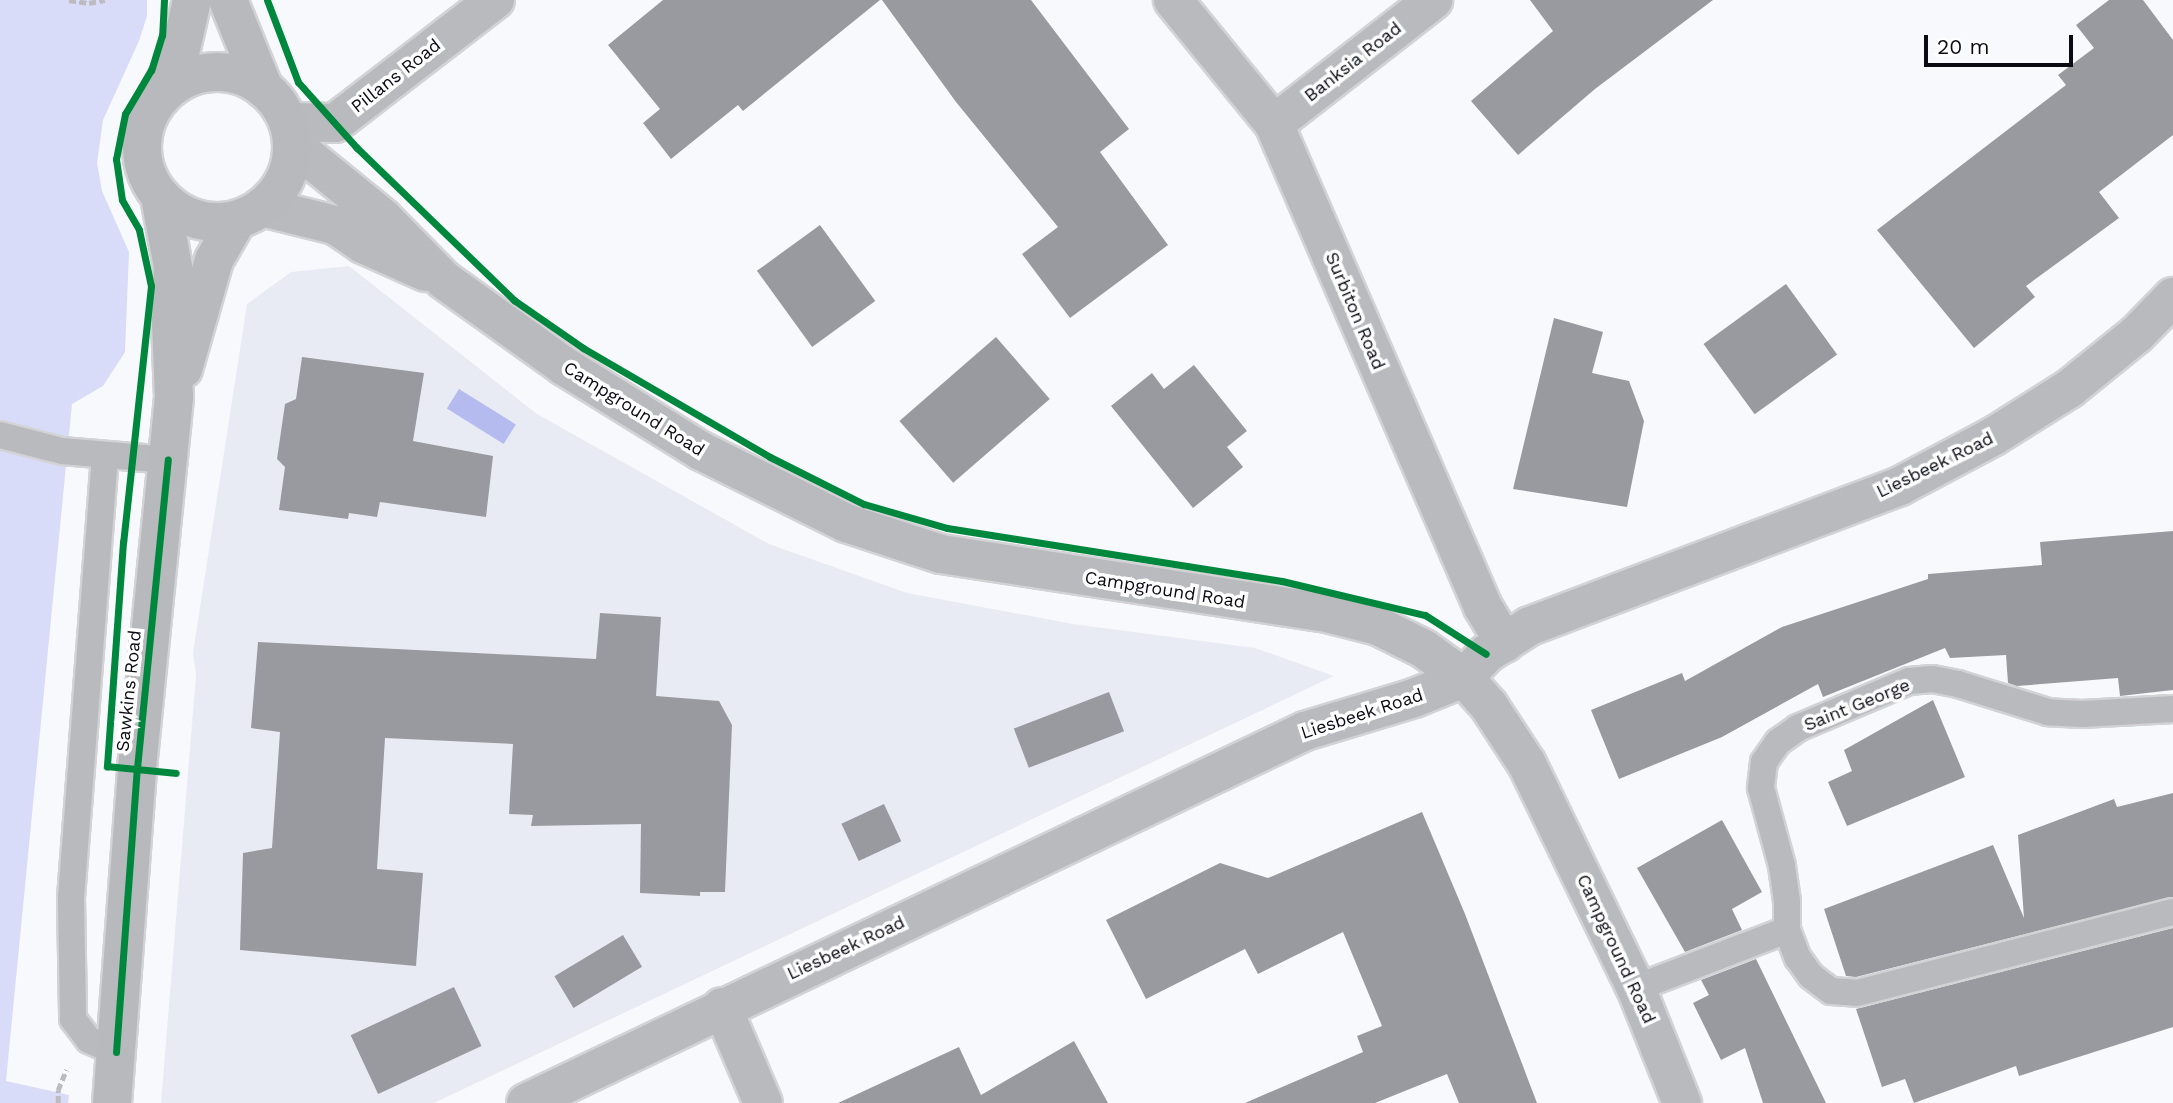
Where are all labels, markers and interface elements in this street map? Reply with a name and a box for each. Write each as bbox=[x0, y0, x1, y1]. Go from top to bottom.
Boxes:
street label: Banksia Road bbox=[1300, 17, 1406, 107]
scale bar bbox=[1928, 21, 2077, 65]
street label: Pillans Road bbox=[347, 34, 445, 118]
text: 20 m bbox=[1937, 34, 1989, 59]
street label: Surbiton Road bbox=[1321, 249, 1389, 373]
street label: Campground Road bbox=[560, 357, 708, 461]
street label: Liesbeek Road bbox=[1873, 427, 1997, 503]
street label: Campground Road bbox=[1083, 567, 1247, 613]
street label: Sawkins Road bbox=[112, 629, 146, 753]
street label: Saint George bbox=[1801, 674, 1913, 736]
street label: Liesbeek Road bbox=[1298, 684, 1426, 744]
street label: Campground Road bbox=[1572, 871, 1660, 1027]
street label: Liesbeek Road bbox=[784, 911, 908, 985]

